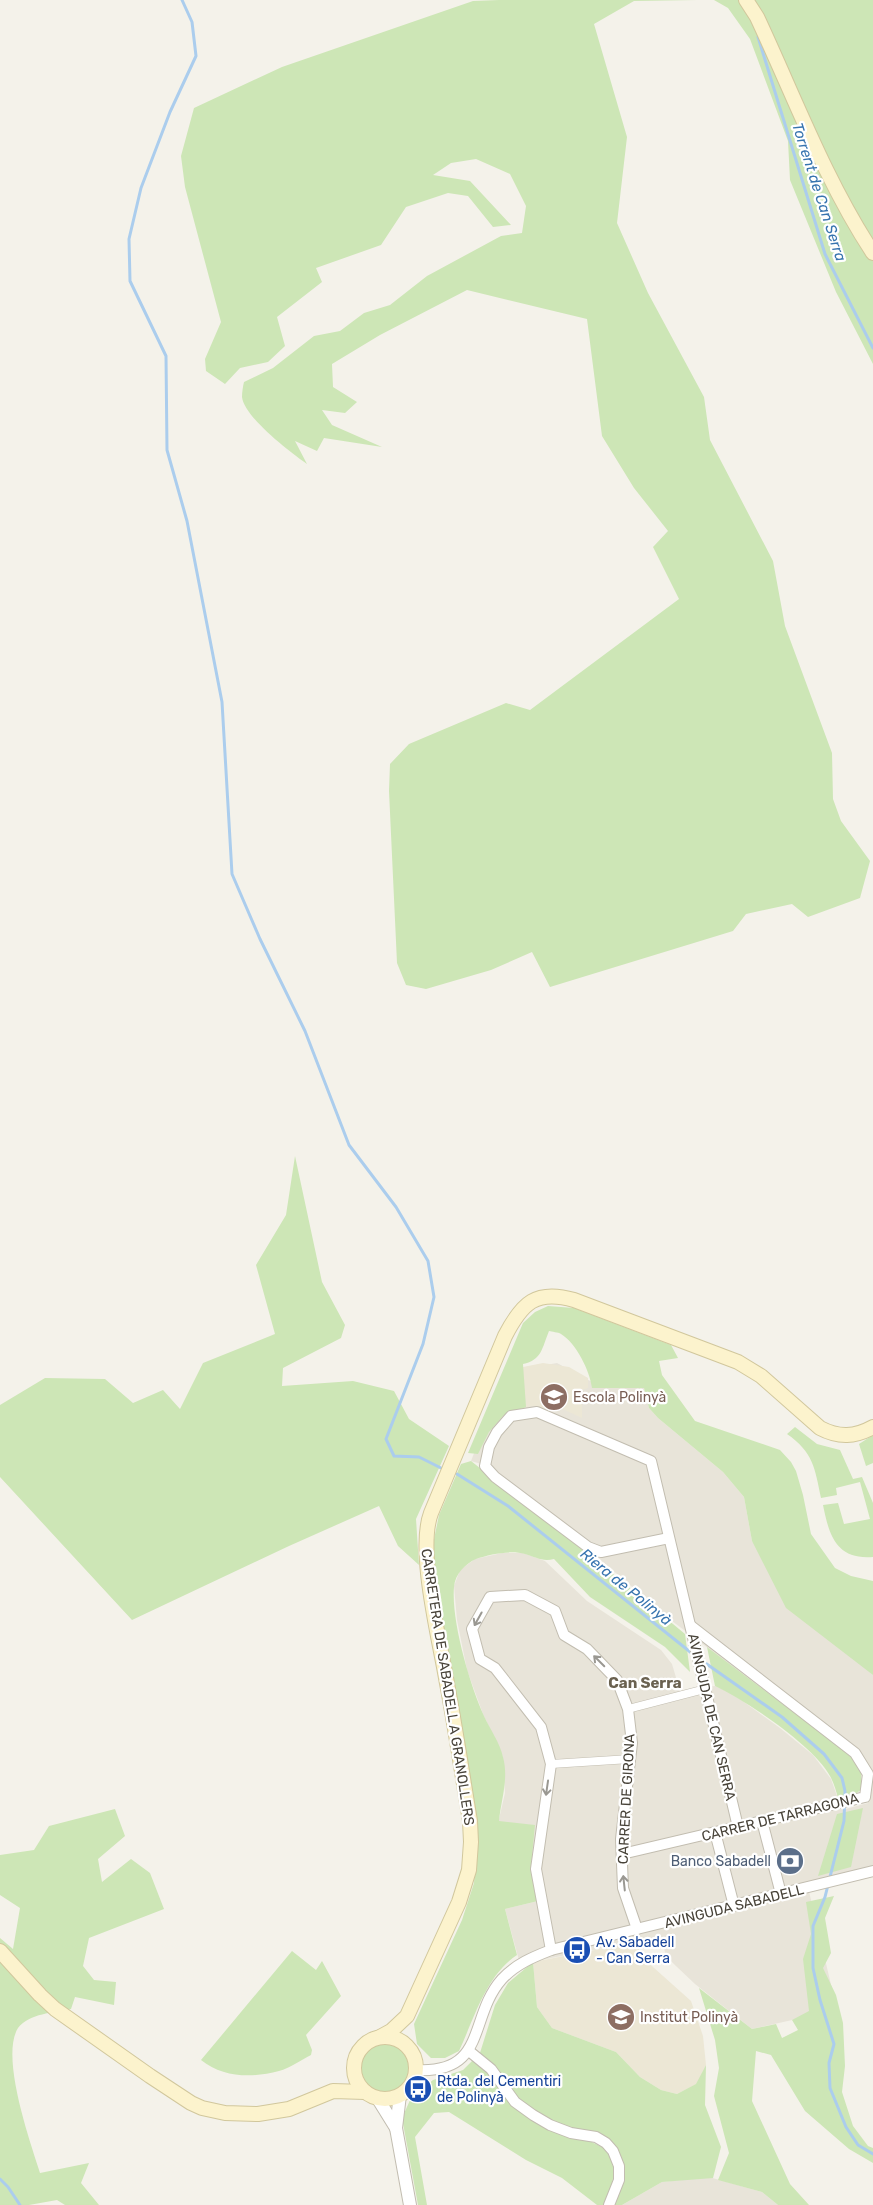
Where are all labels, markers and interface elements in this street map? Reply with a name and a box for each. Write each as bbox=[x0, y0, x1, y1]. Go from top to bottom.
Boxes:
water label: Torrent de Can Serra bbox=[788, 120, 850, 264]
school or university icon: Escola Polinyà bbox=[539, 1382, 569, 1412]
place label: Escola Polinyà bbox=[573, 1389, 666, 1406]
water label: Riera de Polinyà bbox=[577, 1545, 676, 1630]
street label: CARRETERA DE SABADELL A GRANOLLERS bbox=[417, 1547, 478, 1827]
one-way arrow bbox=[473, 1611, 483, 1626]
street label: AVINGUDA DE CAN SERRA bbox=[684, 1632, 739, 1803]
one-way arrow bbox=[592, 1655, 605, 1667]
district label: Can Serra bbox=[608, 1674, 682, 1692]
street label: CARRER DE GIRONA bbox=[615, 1733, 638, 1865]
one-way arrow bbox=[542, 1780, 552, 1796]
street label: CARRER DE TARRAGONA bbox=[700, 1790, 861, 1845]
bank icon: Banco Sabadell bbox=[775, 1846, 805, 1876]
place label: Banco Sabadell bbox=[671, 1853, 771, 1870]
one-way arrow bbox=[619, 1875, 629, 1891]
street label: AVINGUDA SABADELL bbox=[663, 1881, 806, 1932]
place label: Av. Sabadell - Can Serra bbox=[596, 1934, 674, 1967]
bus stop icon: Av. Sabadell - Can Serra bbox=[562, 1935, 592, 1965]
school or university icon: Institut Polinyà bbox=[606, 2002, 636, 2032]
place label: Institut Polinyà bbox=[640, 2009, 738, 2026]
place label: Rtda. del Cementiri de Polinyà bbox=[437, 2073, 561, 2106]
bus stop icon: Rtda. del Cementiri de Polinyà bbox=[403, 2074, 433, 2104]

